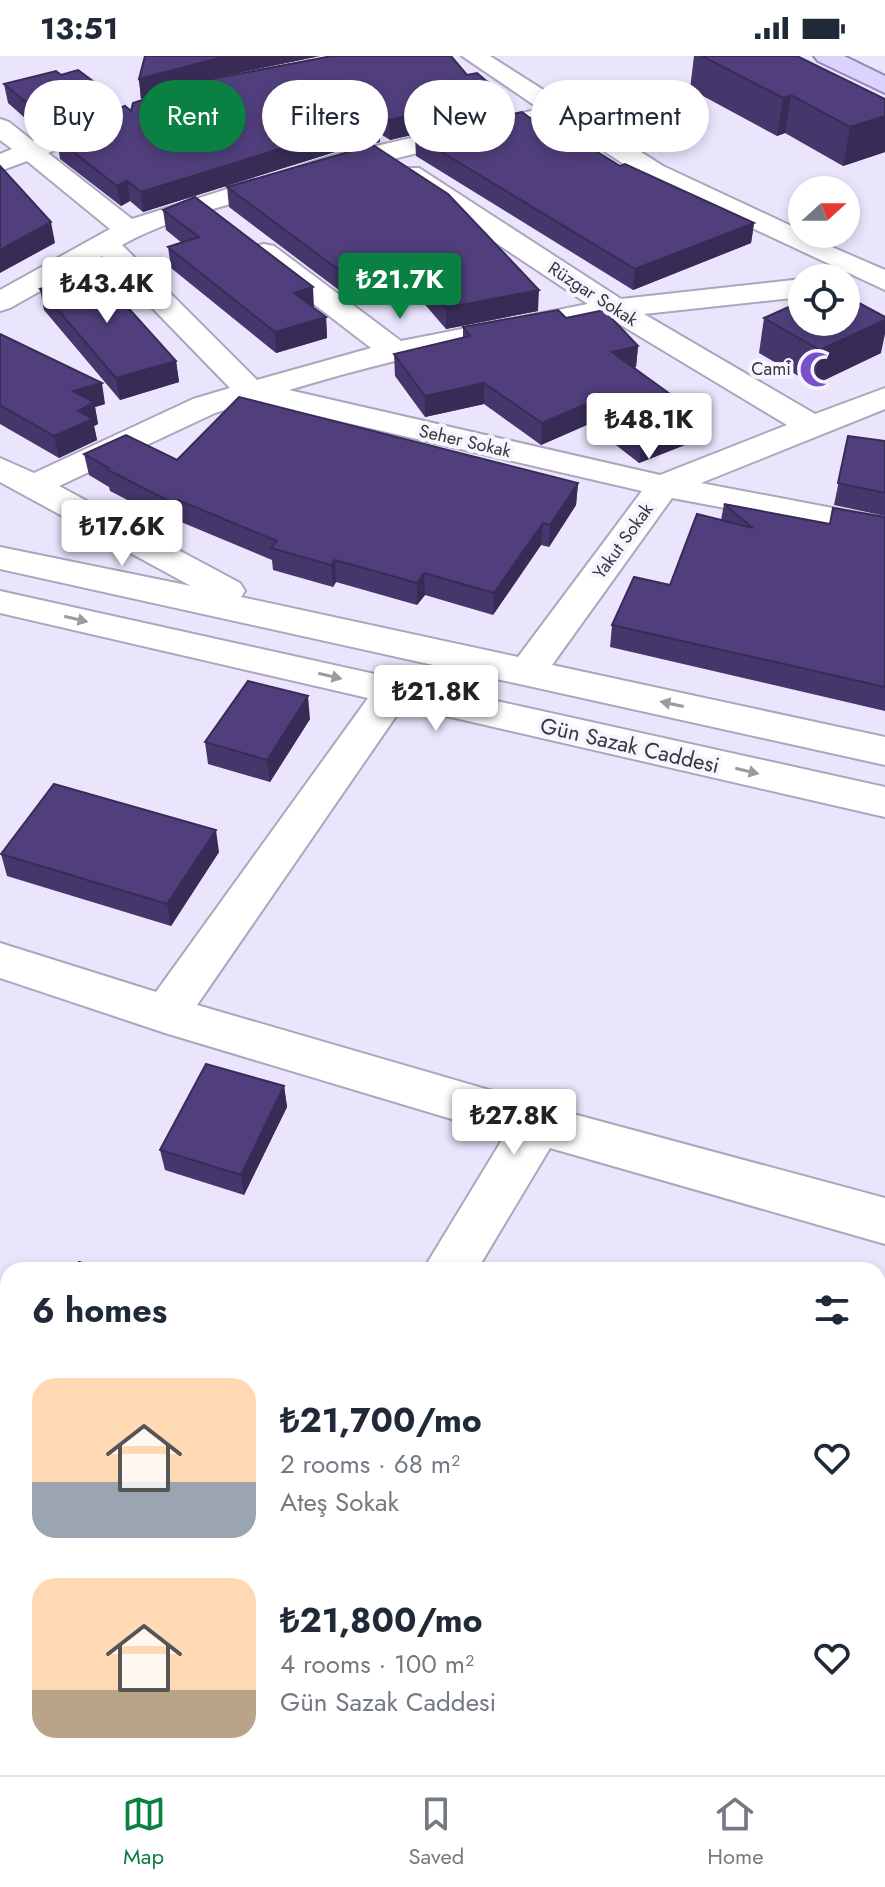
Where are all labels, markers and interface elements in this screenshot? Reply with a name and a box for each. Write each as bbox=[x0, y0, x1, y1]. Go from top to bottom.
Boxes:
text: 13:51 bbox=[40, 7, 118, 50]
chip: Buy bbox=[24, 80, 123, 152]
chip: Rent bbox=[139, 80, 246, 152]
chip: Filters bbox=[262, 80, 388, 152]
chip: New bbox=[404, 80, 515, 152]
chip: Apartment bbox=[531, 80, 709, 152]
north arrow bbox=[788, 176, 860, 248]
map controls bbox=[788, 176, 860, 336]
pin: ₺21.7K bbox=[335, 253, 465, 321]
street label: Rüzgar Sokak bbox=[543, 255, 643, 333]
pin: ₺43.4K bbox=[42, 257, 172, 325]
text: ₺21.7K bbox=[356, 260, 444, 298]
text: ₺43.4K bbox=[60, 264, 154, 302]
button: locate bbox=[788, 264, 860, 336]
mosque icon: Cami bbox=[798, 350, 836, 388]
place label: Cami bbox=[751, 356, 791, 382]
pin: ₺48.1K bbox=[584, 393, 714, 461]
text: ₺48.1K bbox=[605, 400, 693, 438]
street label: Seher Sokak bbox=[416, 418, 514, 464]
street label: Yakut Sokak bbox=[587, 498, 659, 584]
pin: ₺17.6K bbox=[57, 500, 187, 568]
text: ₺17.6K bbox=[79, 507, 165, 545]
one-way arrow bbox=[64, 613, 89, 626]
pin: ₺21.8K bbox=[371, 665, 501, 733]
one-way arrow bbox=[317, 671, 342, 683]
text: ₺21.8K bbox=[392, 672, 480, 710]
one-way arrow bbox=[659, 697, 684, 710]
street label: Gün Sazak Caddesi bbox=[537, 709, 723, 781]
one-way arrow bbox=[735, 765, 760, 778]
pin: ₺27.8K bbox=[449, 1089, 579, 1157]
text: ₺27.8K bbox=[470, 1096, 558, 1134]
text: 6 homes bbox=[32, 1286, 167, 1335]
icon: filters bbox=[810, 1288, 854, 1332]
text: ₺21,700/mo bbox=[280, 1396, 482, 1445]
icon: home bbox=[96, 1410, 192, 1506]
icon: heart bbox=[810, 1436, 854, 1480]
text: 2 rooms · 68 m² bbox=[280, 1445, 460, 1483]
text: Ateş Sokak bbox=[280, 1483, 399, 1521]
text: ₺21,800/mo bbox=[280, 1596, 483, 1645]
icon: home bbox=[96, 1610, 192, 1706]
icon: heart bbox=[810, 1636, 854, 1680]
text: 4 rooms · 100 m² bbox=[280, 1645, 474, 1683]
text: Gün Sazak Caddesi bbox=[280, 1683, 496, 1721]
tab: Map bbox=[122, 1792, 166, 1872]
tab: Saved bbox=[409, 1792, 464, 1872]
tab: Home bbox=[707, 1792, 763, 1872]

